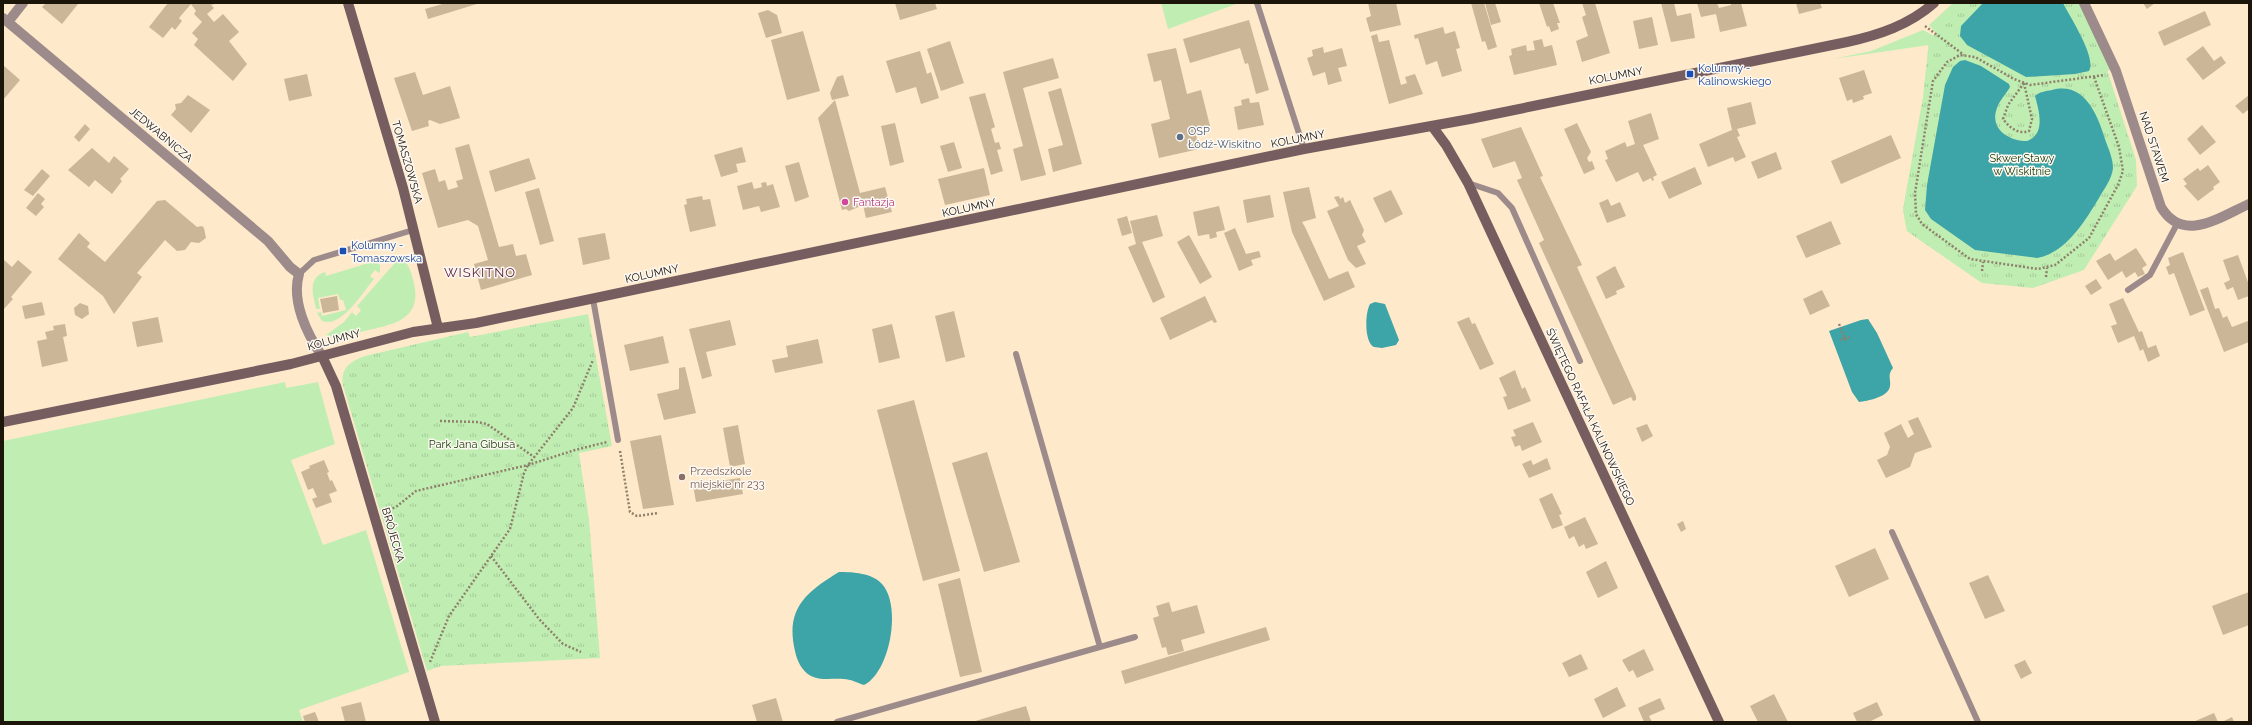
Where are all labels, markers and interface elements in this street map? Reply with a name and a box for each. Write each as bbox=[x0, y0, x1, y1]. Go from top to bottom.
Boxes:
place label: Kolumny - Kalinowskiego bbox=[1698, 62, 1772, 88]
street label: KOLUMNY bbox=[1588, 64, 1644, 88]
marker: Kolumny - Kalinowskiego bbox=[1685, 69, 1695, 79]
street label: JEDWABNICZA bbox=[127, 105, 196, 166]
street label: NAD STAWEM bbox=[2136, 110, 2172, 184]
street label: TOMASZOWSKA bbox=[389, 119, 425, 205]
place label: OSP Łódź-Wiskitno bbox=[1188, 125, 1262, 151]
street label: KOLUMNY bbox=[1270, 127, 1326, 151]
marker: OSP Łódź-Wiskitno bbox=[1175, 132, 1185, 142]
park label: Skwer Stawy w Wiskitnie bbox=[1989, 152, 2055, 178]
place label: Fantazja bbox=[853, 196, 895, 209]
street label: KOLUMNY bbox=[941, 196, 997, 220]
marker: Fantazja bbox=[840, 197, 850, 207]
place label: Kolumny - Tomaszowska bbox=[351, 239, 422, 265]
marker: Kolumny - Tomaszowska bbox=[338, 246, 348, 256]
street label: KOLUMNY bbox=[624, 262, 680, 286]
district label: WISKITNO bbox=[444, 265, 516, 280]
street label: ŚWIĘTEGO RAFAŁA KALINOWSKIEGO bbox=[1543, 326, 1638, 508]
street label: KOLUMNY bbox=[306, 327, 362, 353]
park label: Park Jana Gibusa bbox=[429, 438, 515, 451]
place label: Przedszkole miejskie nr 233 bbox=[690, 465, 765, 491]
marker: Przedszkole miejskie nr 233 bbox=[677, 472, 687, 482]
street label: BRÓJECKA bbox=[379, 506, 408, 564]

